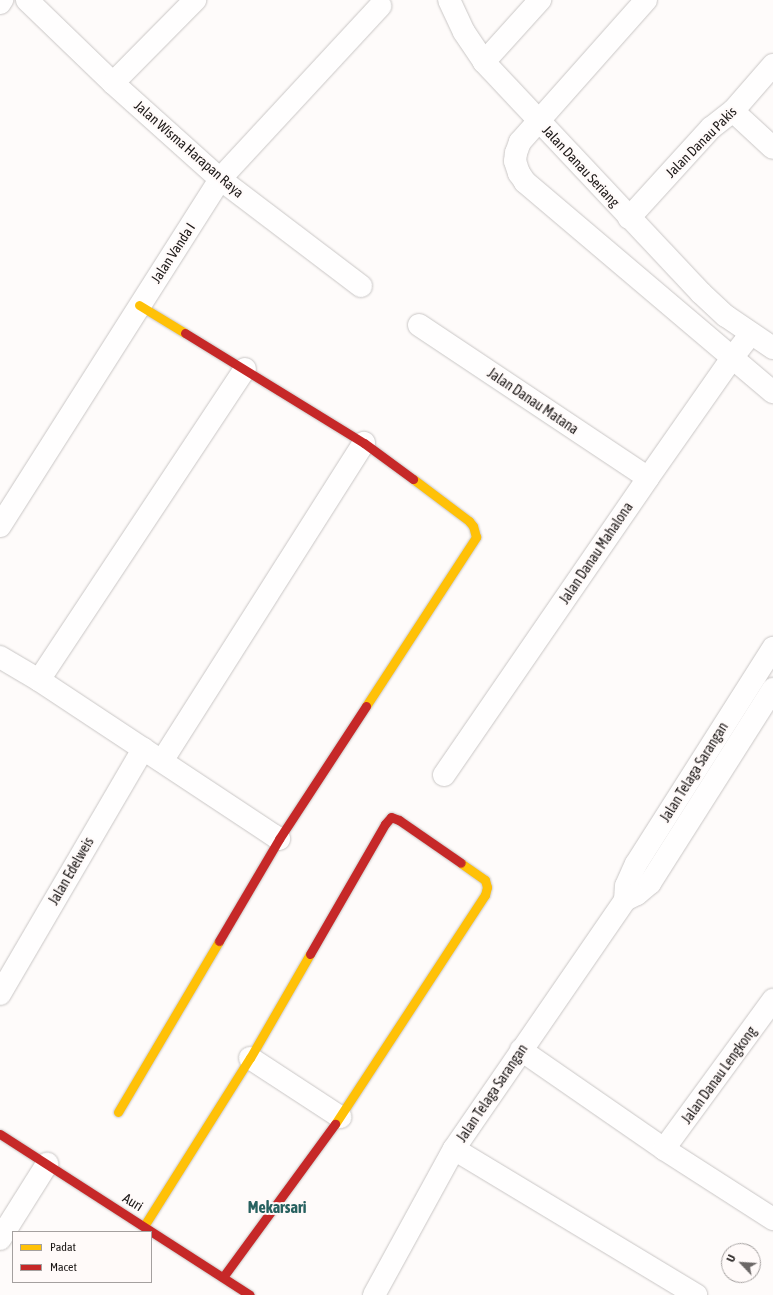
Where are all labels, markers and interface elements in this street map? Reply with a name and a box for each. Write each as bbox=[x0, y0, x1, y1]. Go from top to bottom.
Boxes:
street label: Jalan Wisma Harapan Raya bbox=[131, 97, 247, 201]
street label: Jalan Danau Pakis bbox=[662, 103, 740, 181]
street label: Jalan Danau Seriang bbox=[539, 122, 623, 210]
street label: Jalan Vanda I bbox=[147, 220, 199, 286]
street label: Jalan Danau Matana bbox=[484, 364, 582, 438]
street label: Jalan Danau Mahalona bbox=[556, 499, 636, 607]
street label: Jalan Telaga Sarangan bbox=[657, 719, 731, 825]
street label: Jalan Edelweis bbox=[45, 834, 97, 908]
street label: Jalan Danau Lengkong bbox=[678, 1023, 760, 1127]
street label: Jalan Telaga Sarangan bbox=[453, 1041, 531, 1145]
street label: Auri bbox=[120, 1189, 146, 1215]
district label: Mekarsari bbox=[248, 1197, 306, 1217]
legend bbox=[12, 1231, 152, 1283]
text: Padat bbox=[50, 1240, 76, 1254]
north arrow bbox=[721, 1243, 761, 1283]
text: U bbox=[724, 1253, 738, 1264]
text: Macet bbox=[50, 1260, 77, 1274]

